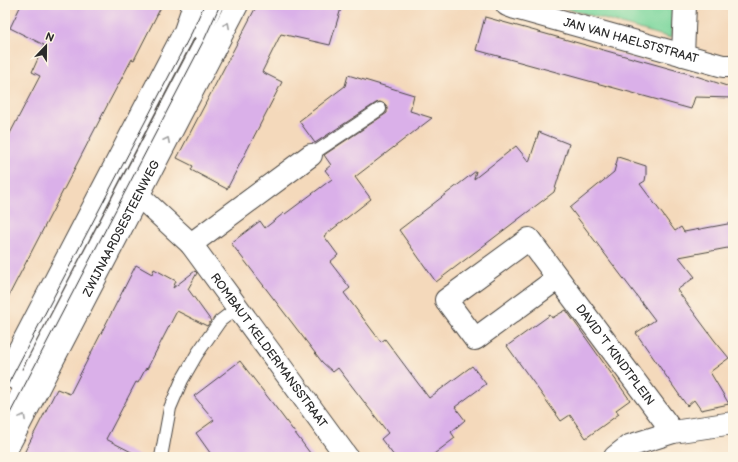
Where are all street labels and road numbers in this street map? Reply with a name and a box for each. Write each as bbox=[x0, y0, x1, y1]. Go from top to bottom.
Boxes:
street label: JAN VAN HAELSTSTRAAT bbox=[562, 14, 701, 67]
street label: ZWIJNAARDSESTEENWEG bbox=[79, 158, 163, 300]
street label: ROMBAUT KELDERMANSSTRAAT bbox=[207, 270, 331, 431]
street label: DAVID 'T KINDTPLEIN bbox=[573, 301, 658, 408]

